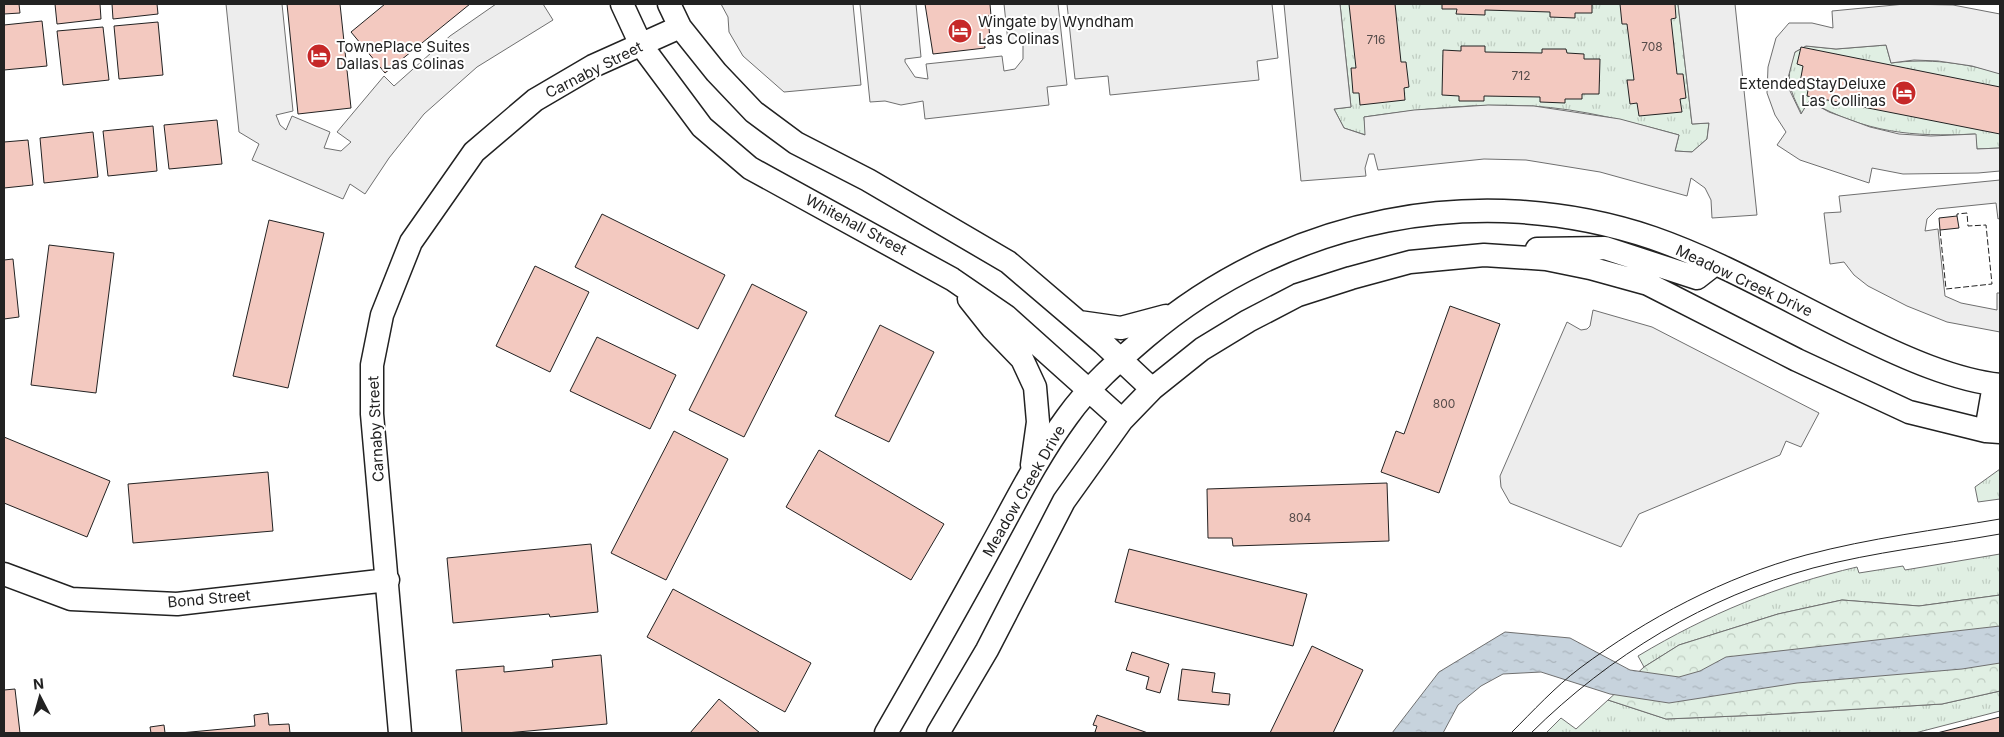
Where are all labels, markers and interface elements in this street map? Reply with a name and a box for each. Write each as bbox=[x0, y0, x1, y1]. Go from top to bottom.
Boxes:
place label: Wingate by Wyndham Las Colinas bbox=[978, 12, 1134, 48]
hotel icon: Wingate by Wyndham Las Colinas bbox=[947, 18, 973, 44]
house number: 716 bbox=[1366, 32, 1386, 47]
place label: TownePlace Suites Dallas Las Colinas bbox=[336, 37, 470, 73]
street label: Carnaby Street bbox=[542, 37, 646, 102]
house number: 708 bbox=[1641, 39, 1663, 54]
hotel icon: TownePlace Suites Dallas Las Colinas bbox=[306, 43, 332, 69]
house number: 712 bbox=[1512, 68, 1531, 83]
place label: ExtendedStayDeluxe Las Collinas bbox=[1739, 74, 1886, 110]
hotel icon: ExtendedStayDeluxe Las Collinas bbox=[1891, 80, 1917, 106]
street label: Whitehall Street bbox=[802, 190, 910, 259]
street label: Meadow Creek Drive bbox=[1673, 240, 1816, 321]
street label: Carnaby Street bbox=[363, 375, 388, 483]
house number: 800 bbox=[1433, 396, 1455, 411]
street label: Meadow Creek Drive bbox=[978, 422, 1069, 560]
house number: 804 bbox=[1289, 510, 1312, 525]
street label: Bond Street bbox=[167, 585, 251, 612]
north arrow bbox=[15, 672, 65, 722]
text: N bbox=[32, 675, 45, 693]

